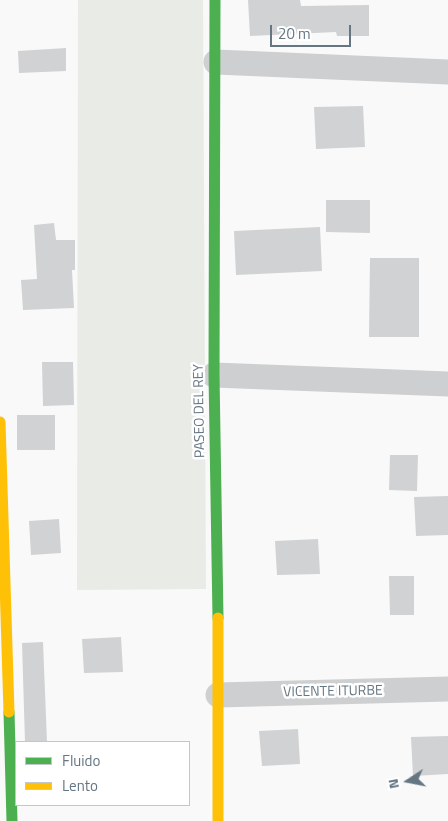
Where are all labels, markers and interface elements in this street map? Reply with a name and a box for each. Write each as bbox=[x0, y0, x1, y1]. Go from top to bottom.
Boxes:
scale bar bbox=[273, 15, 354, 47]
text: 20 m bbox=[278, 22, 311, 45]
street label: PASEO DEL REY bbox=[191, 364, 209, 458]
street label: VICENTE ITURBE bbox=[283, 683, 383, 701]
legend bbox=[15, 741, 190, 806]
text: Fluido bbox=[62, 749, 100, 772]
north arrow bbox=[383, 756, 433, 806]
text: Lento bbox=[62, 774, 98, 797]
text: N bbox=[382, 777, 404, 791]

